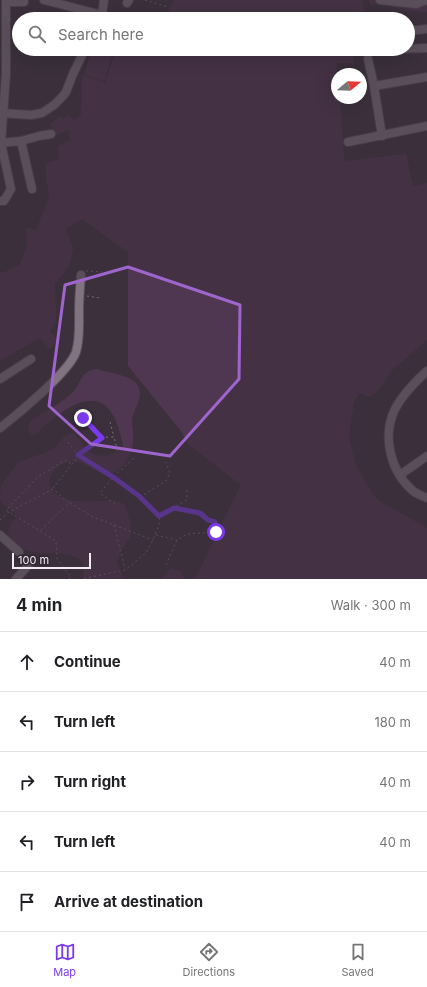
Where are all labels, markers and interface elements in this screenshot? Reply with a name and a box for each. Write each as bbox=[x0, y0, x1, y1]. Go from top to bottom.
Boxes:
search box bbox=[12, 12, 415, 56]
icon: search bbox=[26, 23, 48, 45]
text: Search here bbox=[58, 25, 144, 44]
north arrow bbox=[331, 68, 367, 104]
route end bbox=[74, 409, 92, 427]
route start bbox=[207, 523, 225, 541]
scale bar bbox=[12, 551, 91, 570]
text: 100 m bbox=[18, 553, 49, 567]
text: 4 min bbox=[16, 595, 62, 615]
text: Walk · 300 m bbox=[331, 597, 411, 613]
icon: ahead bbox=[16, 651, 38, 673]
text: Continue bbox=[54, 652, 121, 671]
text: 40 m bbox=[379, 654, 411, 670]
icon: left bbox=[16, 711, 38, 733]
text: Turn left bbox=[54, 712, 115, 731]
text: 180 m bbox=[374, 714, 411, 730]
icon: right bbox=[16, 771, 38, 793]
text: Turn right bbox=[54, 772, 126, 791]
text: 40 m bbox=[379, 774, 411, 790]
icon: left bbox=[16, 831, 38, 853]
text: Turn left bbox=[54, 832, 115, 851]
text: 40 m bbox=[379, 834, 411, 850]
icon: arrive bbox=[16, 891, 38, 913]
text: Arrive at destination bbox=[54, 892, 203, 911]
tab: Map bbox=[53, 941, 76, 979]
tab: Directions bbox=[183, 941, 235, 979]
tab: Saved bbox=[342, 941, 374, 979]

